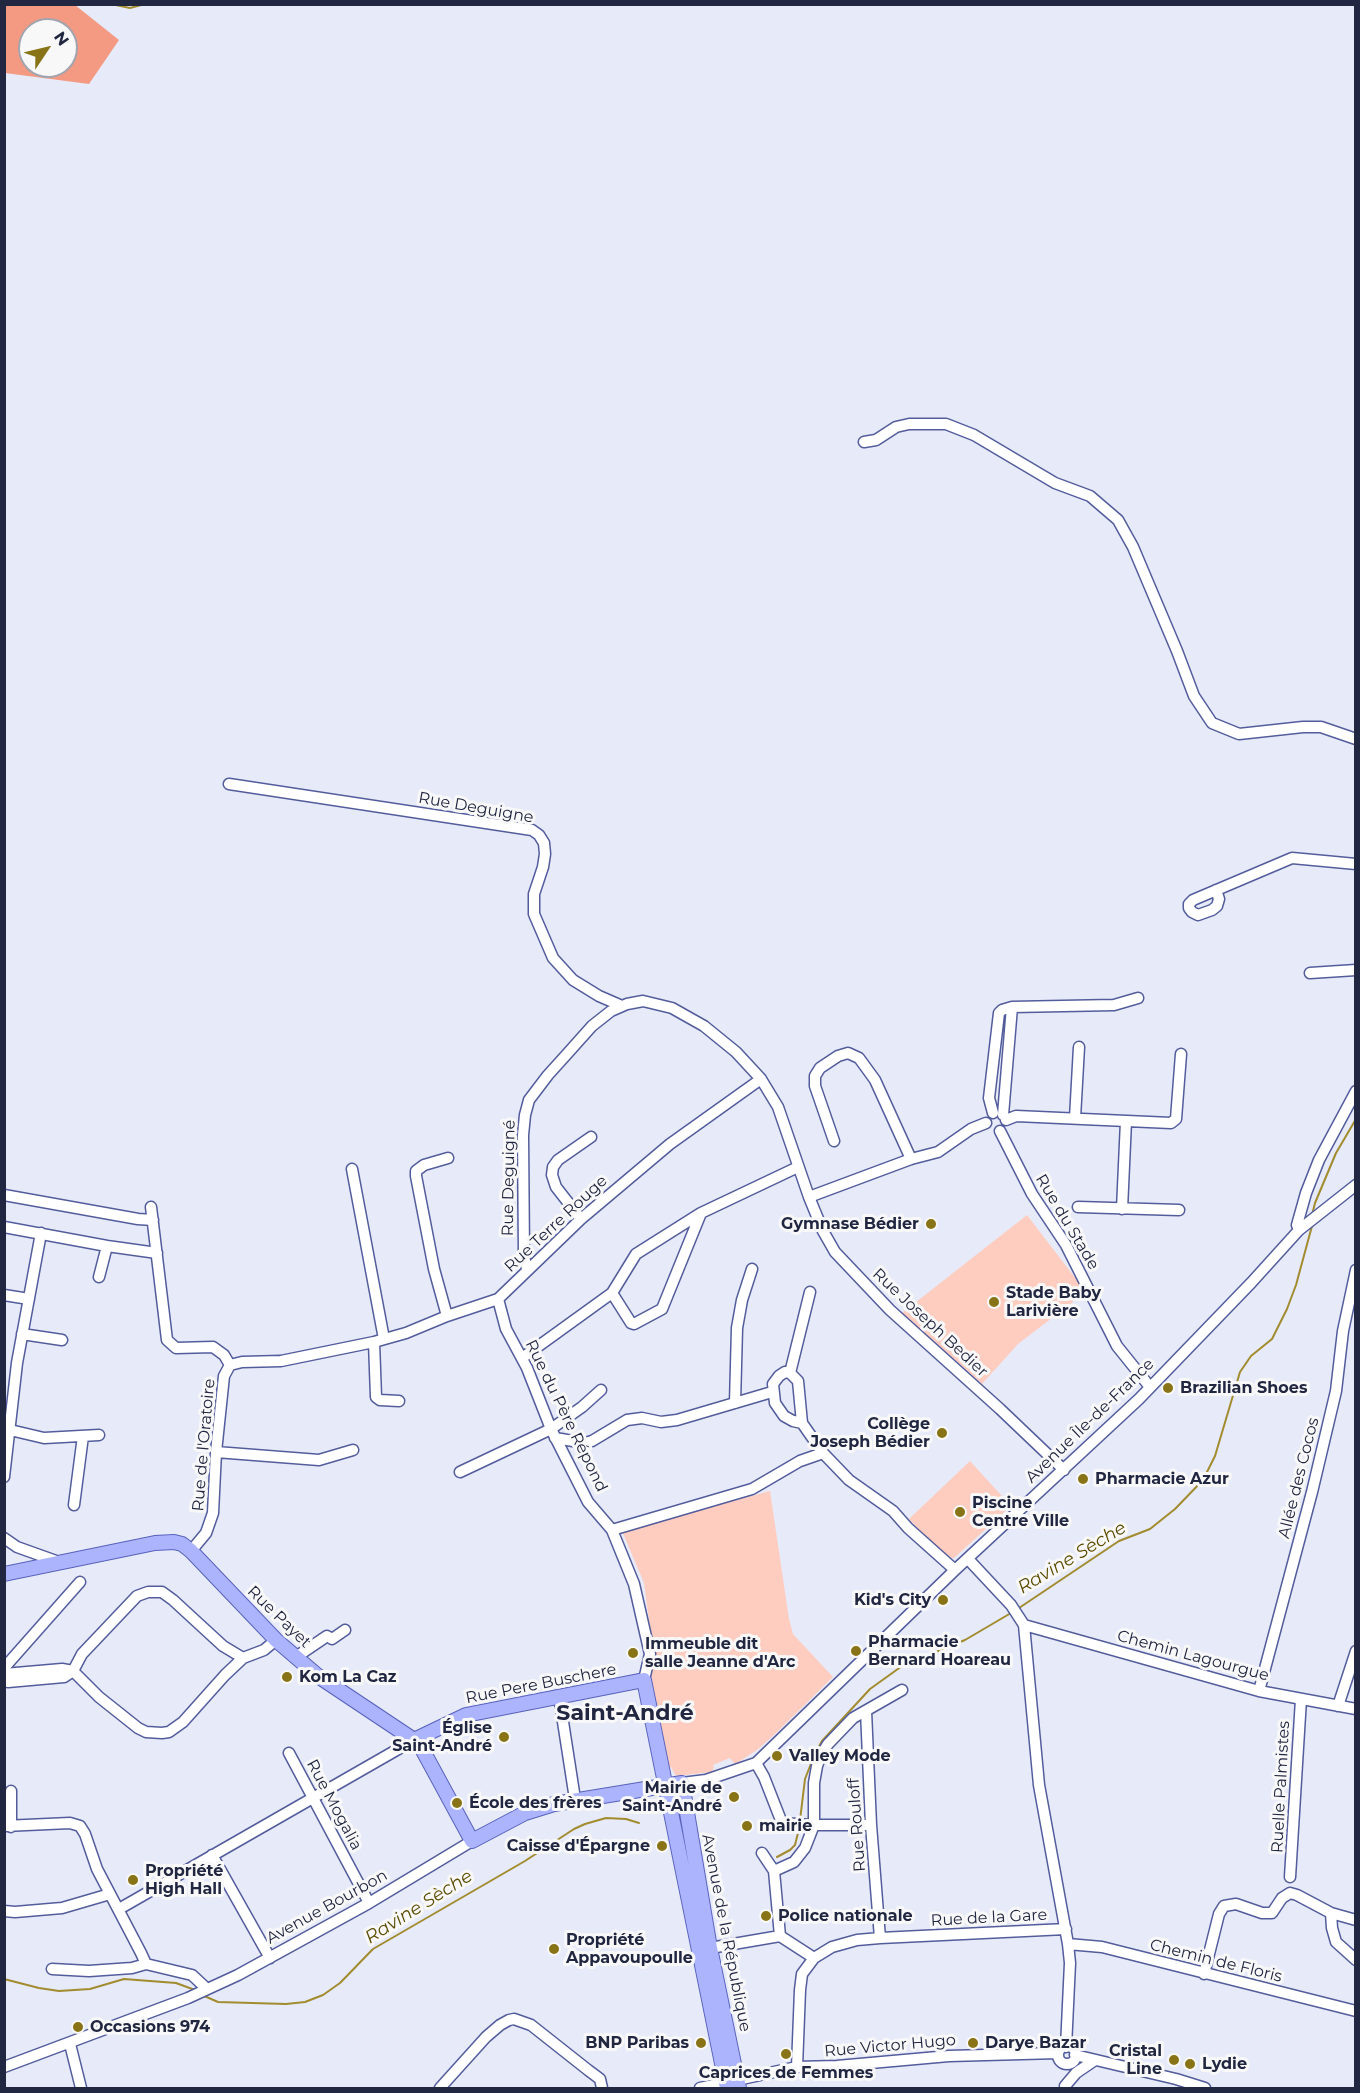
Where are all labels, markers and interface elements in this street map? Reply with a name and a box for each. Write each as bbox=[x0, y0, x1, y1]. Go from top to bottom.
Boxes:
north arrow bbox=[18, 18, 78, 78]
text: N bbox=[50, 28, 73, 49]
street label: Rue Deguigne bbox=[417, 788, 535, 828]
street label: Rue Deguigné bbox=[498, 1120, 520, 1236]
street label: Rue Terre Rouge bbox=[501, 1171, 611, 1277]
street label: Rue du Stade bbox=[1031, 1171, 1103, 1273]
place label: Gymnase Bédier bbox=[781, 1214, 919, 1234]
marker: Gymnase Bédier bbox=[924, 1217, 938, 1231]
street label: Rue Joseph Bedier bbox=[868, 1265, 992, 1381]
place label: Stade Baby Larivière bbox=[1006, 1283, 1101, 1321]
marker: Stade Baby Larivière bbox=[987, 1295, 1001, 1309]
street label: Rue du Père Répond bbox=[521, 1337, 611, 1495]
street label: Avenue Île-de-France bbox=[1022, 1355, 1158, 1487]
street label: Rue de l'Oratoire bbox=[189, 1378, 219, 1512]
place label: Brazilian Shoes bbox=[1180, 1378, 1307, 1398]
marker: Brazilian Shoes bbox=[1161, 1381, 1175, 1395]
place label: Collège Joseph Bédier bbox=[810, 1414, 930, 1452]
street label: Allée des Cocos bbox=[1275, 1416, 1323, 1540]
marker: Collège Joseph Bédier bbox=[935, 1426, 949, 1440]
place label: Pharmacie Azur bbox=[1095, 1469, 1229, 1489]
marker: Pharmacie Azur bbox=[1076, 1472, 1090, 1486]
place label: Piscine Centre Ville bbox=[972, 1493, 1069, 1531]
marker: Piscine Centre Ville bbox=[953, 1505, 967, 1519]
water label: Ravine Sèche bbox=[1014, 1517, 1130, 1599]
street label: Rue Payet bbox=[243, 1582, 315, 1652]
place label: Kid's City bbox=[854, 1590, 931, 1610]
marker: Kid's City bbox=[936, 1593, 950, 1607]
street label: Chemin Lagourgue bbox=[1115, 1626, 1271, 1686]
place label: Pharmacie Bernard Hoareau bbox=[868, 1632, 1011, 1670]
place label: Immeuble dit salle Jeanne d'Arc bbox=[645, 1634, 795, 1672]
marker: Pharmacie Bernard Hoareau bbox=[849, 1644, 863, 1658]
marker: Immeuble dit salle Jeanne d'Arc bbox=[626, 1646, 640, 1660]
street label: Rue Pere Buschere bbox=[464, 1660, 618, 1708]
place label: Kom La Caz bbox=[299, 1667, 396, 1687]
marker: Kom La Caz bbox=[280, 1670, 294, 1684]
district label: Saint-André bbox=[556, 1701, 694, 1727]
place label: Église Saint-André bbox=[392, 1718, 492, 1756]
street label: Ruelle Palmistes bbox=[1268, 1720, 1294, 1854]
marker: Église Saint-André bbox=[497, 1730, 511, 1744]
place label: Valley Mode bbox=[789, 1746, 891, 1766]
marker: Valley Mode bbox=[770, 1749, 784, 1763]
street label: Rue Mogalia bbox=[302, 1756, 366, 1854]
place label: Mairie de Saint-André bbox=[622, 1778, 722, 1816]
street label: Rue Rouloff bbox=[844, 1778, 870, 1872]
marker: Mairie de Saint-André bbox=[727, 1790, 741, 1804]
place label: École des frères bbox=[469, 1793, 602, 1813]
marker: École des frères bbox=[450, 1796, 464, 1810]
place label: mairie bbox=[759, 1816, 812, 1836]
marker: mairie bbox=[740, 1819, 754, 1833]
street label: Avenue de la République bbox=[697, 1833, 755, 2033]
place label: Caisse d'Épargne bbox=[507, 1836, 650, 1856]
marker: Caisse d'Épargne bbox=[655, 1839, 669, 1853]
place label: Propriété High Hall bbox=[145, 1861, 223, 1899]
water label: Ravine Sèche bbox=[361, 1865, 477, 1949]
street label: Avenue Bourbon bbox=[263, 1866, 391, 1948]
marker: Propriété High Hall bbox=[126, 1873, 140, 1887]
street label: Rue de la Gare bbox=[930, 1905, 1048, 1931]
place label: Police nationale bbox=[778, 1906, 913, 1926]
marker: Police nationale bbox=[759, 1909, 773, 1923]
place label: Propriété Appavoupoulle bbox=[566, 1930, 693, 1968]
street label: Chemin de Floris bbox=[1148, 1935, 1284, 1987]
marker: Propriété Appavoupoulle bbox=[547, 1942, 561, 1956]
place label: Occasions 974 bbox=[90, 2017, 210, 2037]
marker: Occasions 974 bbox=[71, 2020, 85, 2034]
street label: Rue Victor Hugo bbox=[823, 2031, 957, 2061]
place label: BNP Paribas bbox=[585, 2033, 689, 2053]
place label: Darye Bazar bbox=[985, 2033, 1087, 2053]
marker: BNP Paribas bbox=[694, 2036, 708, 2050]
marker: Darye Bazar bbox=[966, 2036, 980, 2050]
place label: Cristal Line bbox=[1109, 2041, 1162, 2079]
marker: Caprices de Femmes bbox=[779, 2047, 793, 2061]
marker: Cristal Line bbox=[1167, 2053, 1181, 2067]
place label: Lydie bbox=[1202, 2054, 1247, 2074]
marker: Lydie bbox=[1183, 2057, 1197, 2071]
place label: Caprices de Femmes bbox=[699, 2063, 873, 2083]

